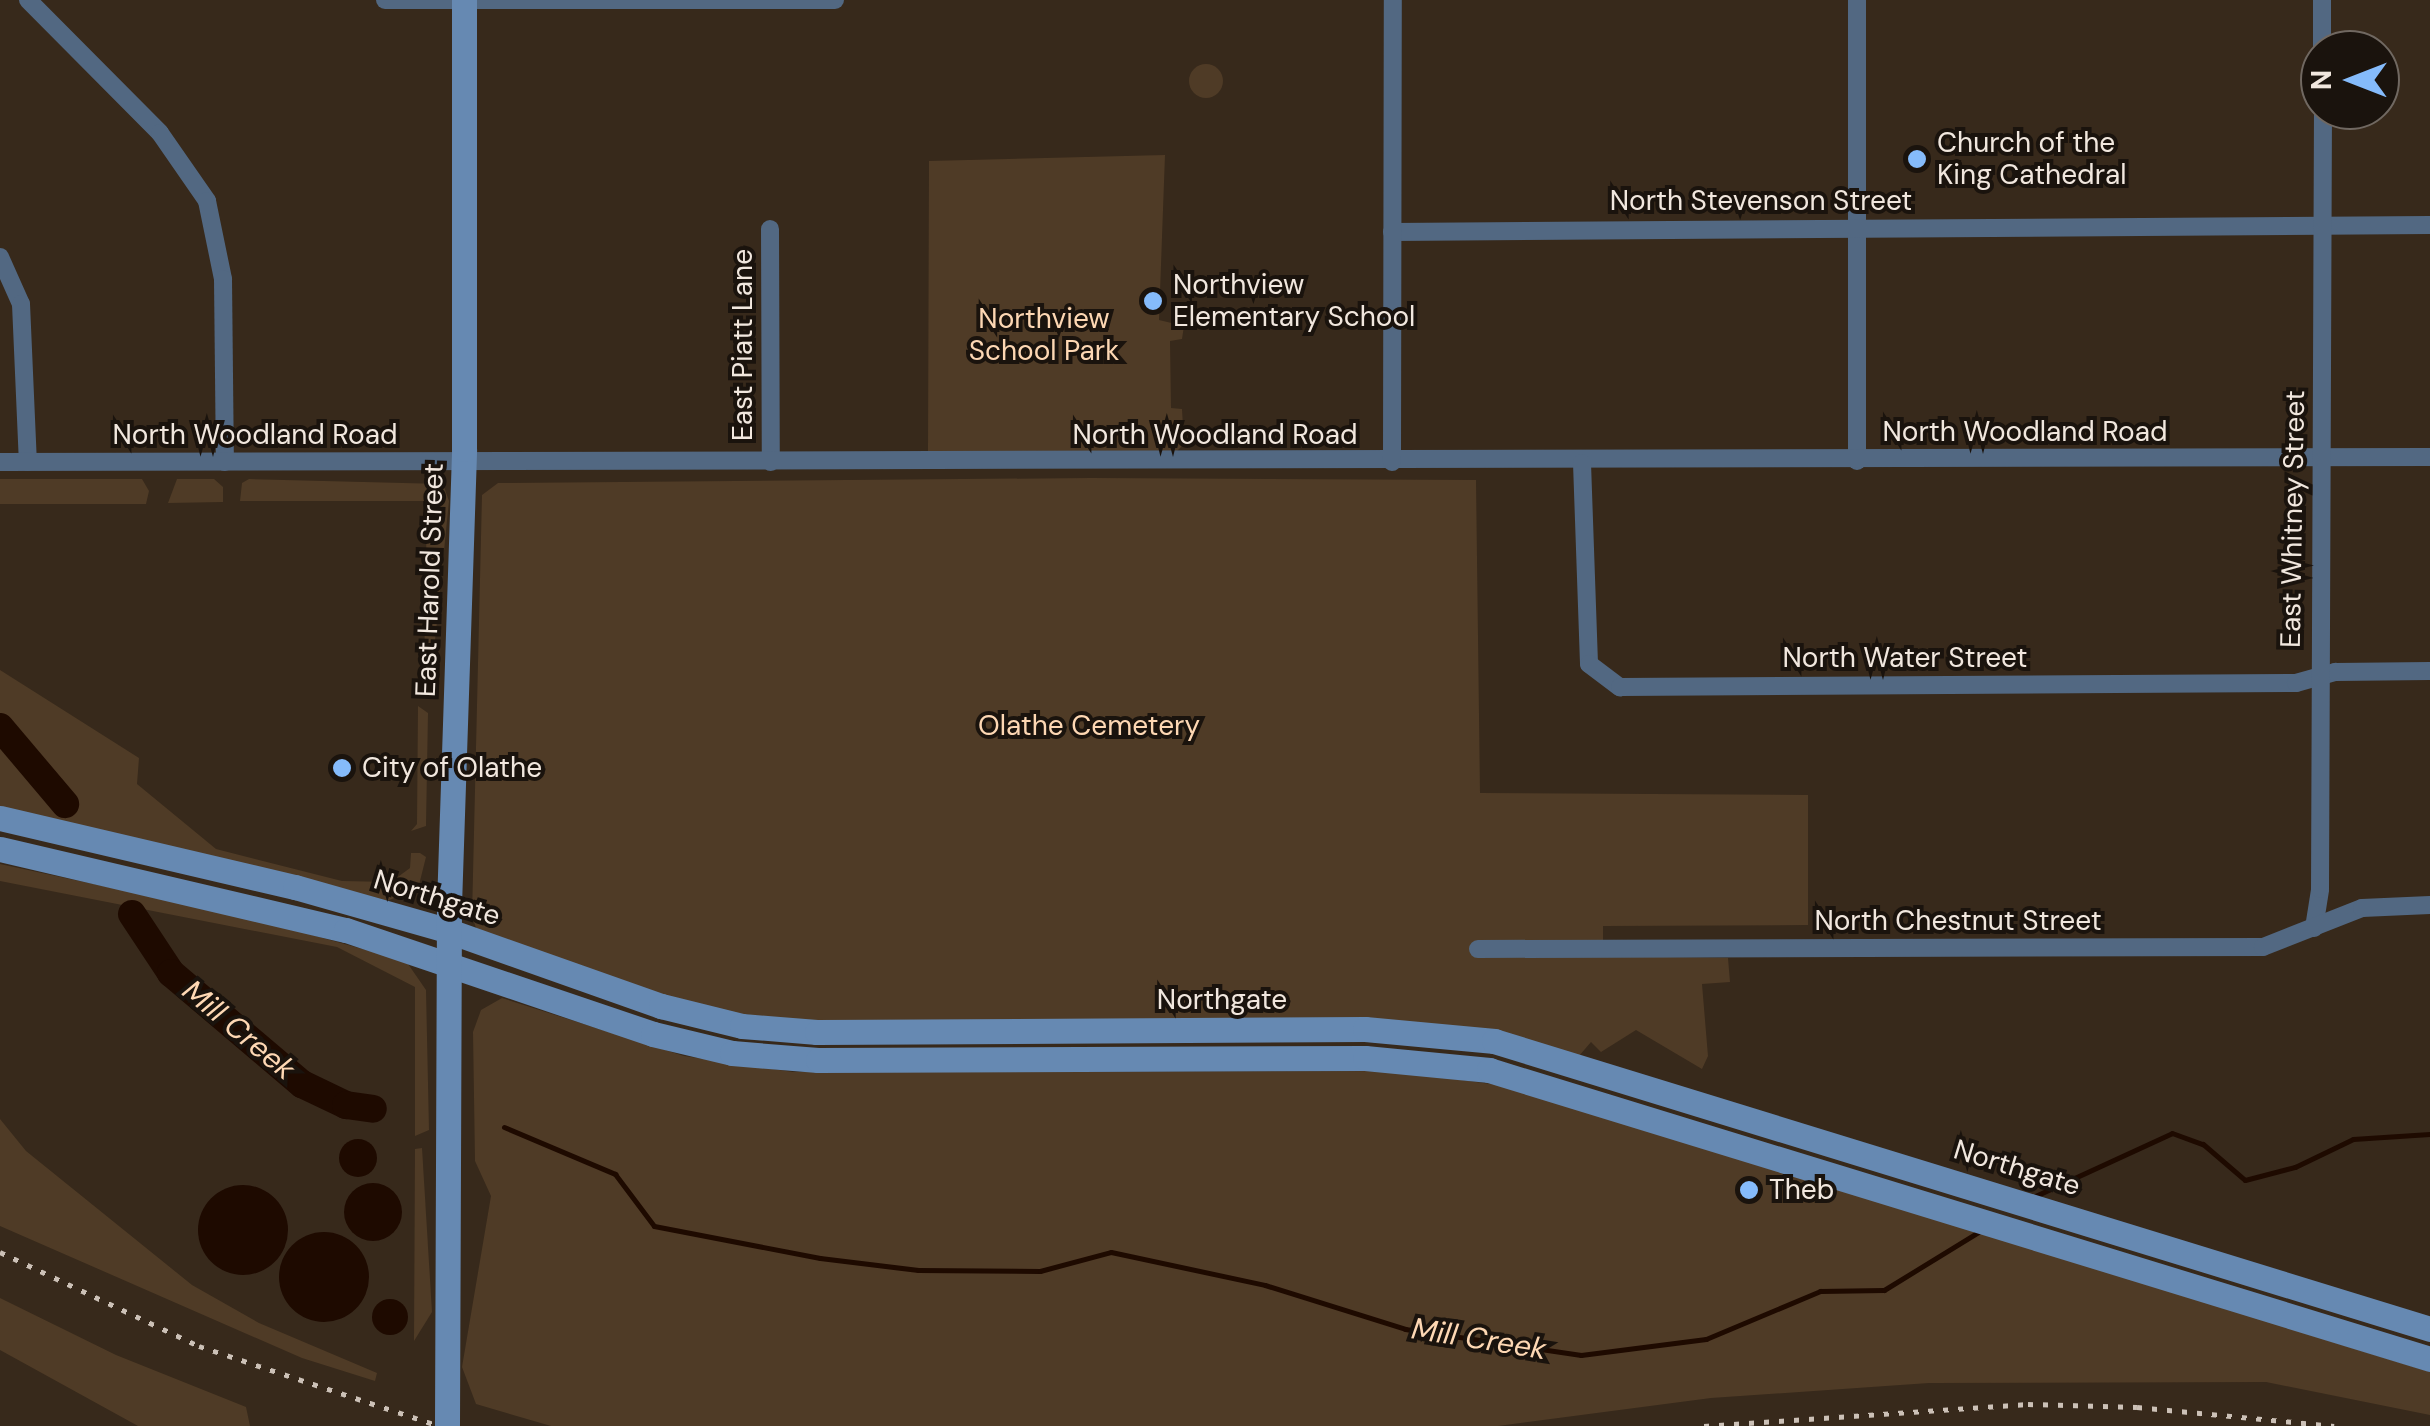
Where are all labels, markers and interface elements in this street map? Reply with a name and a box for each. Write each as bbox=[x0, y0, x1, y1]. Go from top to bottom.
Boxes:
north arrow bbox=[2300, 30, 2400, 130]
text: N bbox=[2303, 70, 2340, 90]
place label: Church of the King Cathedral bbox=[1937, 126, 2127, 192]
marker: Church of the King Cathedral bbox=[1906, 148, 1928, 170]
street label: North Stevenson Street bbox=[1610, 184, 1912, 218]
street label: East Piatt Lane bbox=[726, 249, 760, 441]
place label: Northview Elementary School bbox=[1173, 268, 1415, 334]
marker: Northview Elementary School bbox=[1142, 290, 1164, 312]
park label: Northview School Park bbox=[969, 302, 1119, 368]
street label: East Whitney Street bbox=[2274, 390, 2312, 648]
street label: North Woodland Road bbox=[1882, 415, 2168, 449]
street label: North Woodland Road bbox=[112, 418, 398, 452]
street label: North Woodland Road bbox=[1072, 418, 1358, 452]
street label: East Harold Street bbox=[409, 462, 451, 698]
street label: North Water Street bbox=[1782, 641, 2028, 675]
park label: Olathe Cemetery bbox=[978, 709, 1200, 743]
place label: City of Olathe bbox=[362, 751, 542, 785]
marker: City of Olathe bbox=[331, 757, 353, 779]
street label: Northgate bbox=[370, 863, 504, 933]
street label: North Chestnut Street bbox=[1814, 904, 2102, 938]
water label: Mill Creek bbox=[175, 972, 303, 1088]
street label: Northgate bbox=[1157, 983, 1287, 1017]
street label: Northgate bbox=[1950, 1133, 2084, 1203]
place label: Theb bbox=[1769, 1173, 1834, 1207]
marker: Theb bbox=[1738, 1179, 1760, 1201]
water label: Mill Creek bbox=[1409, 1311, 1549, 1367]

